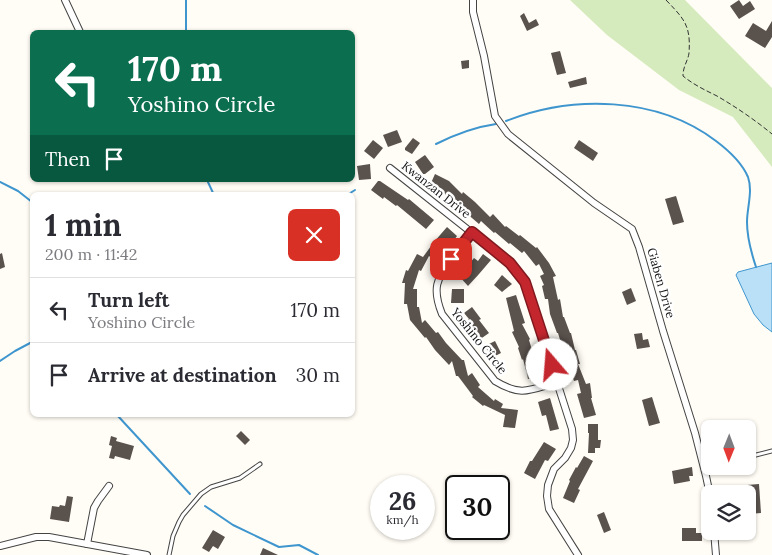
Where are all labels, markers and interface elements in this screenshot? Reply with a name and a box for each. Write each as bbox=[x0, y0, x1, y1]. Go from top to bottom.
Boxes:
text: 170 m bbox=[128, 46, 222, 91]
icon: left bbox=[45, 50, 110, 115]
text: Yoshino Circle bbox=[128, 90, 275, 118]
icon: arrive bbox=[100, 145, 128, 173]
text: Then bbox=[45, 147, 90, 171]
street label: Kwanzan Drive bbox=[399, 158, 474, 221]
text: 1 min bbox=[45, 206, 122, 244]
button: close bbox=[288, 209, 340, 261]
pin bbox=[430, 238, 472, 280]
text: 200 m · 11:42 bbox=[45, 244, 137, 264]
icon: arrive bbox=[437, 245, 465, 273]
street label: Giaben Drive bbox=[644, 246, 679, 320]
text: Turn left bbox=[88, 288, 169, 312]
icon: left bbox=[45, 296, 73, 324]
text: 170 m bbox=[291, 298, 340, 322]
street label: Yoshino Circle bbox=[448, 304, 511, 377]
text: Yoshino Circle bbox=[88, 312, 195, 332]
position arrow bbox=[525, 338, 577, 390]
icon: arrive bbox=[45, 361, 73, 389]
text: Arrive at destination bbox=[88, 363, 277, 387]
text: 30 m bbox=[296, 363, 340, 387]
north arrow bbox=[701, 420, 756, 475]
map controls bbox=[701, 420, 756, 540]
speed limit sign: 30 bbox=[445, 475, 510, 540]
text: 26 bbox=[389, 485, 416, 517]
button: layers bbox=[701, 485, 756, 540]
text: km/h bbox=[386, 512, 419, 527]

